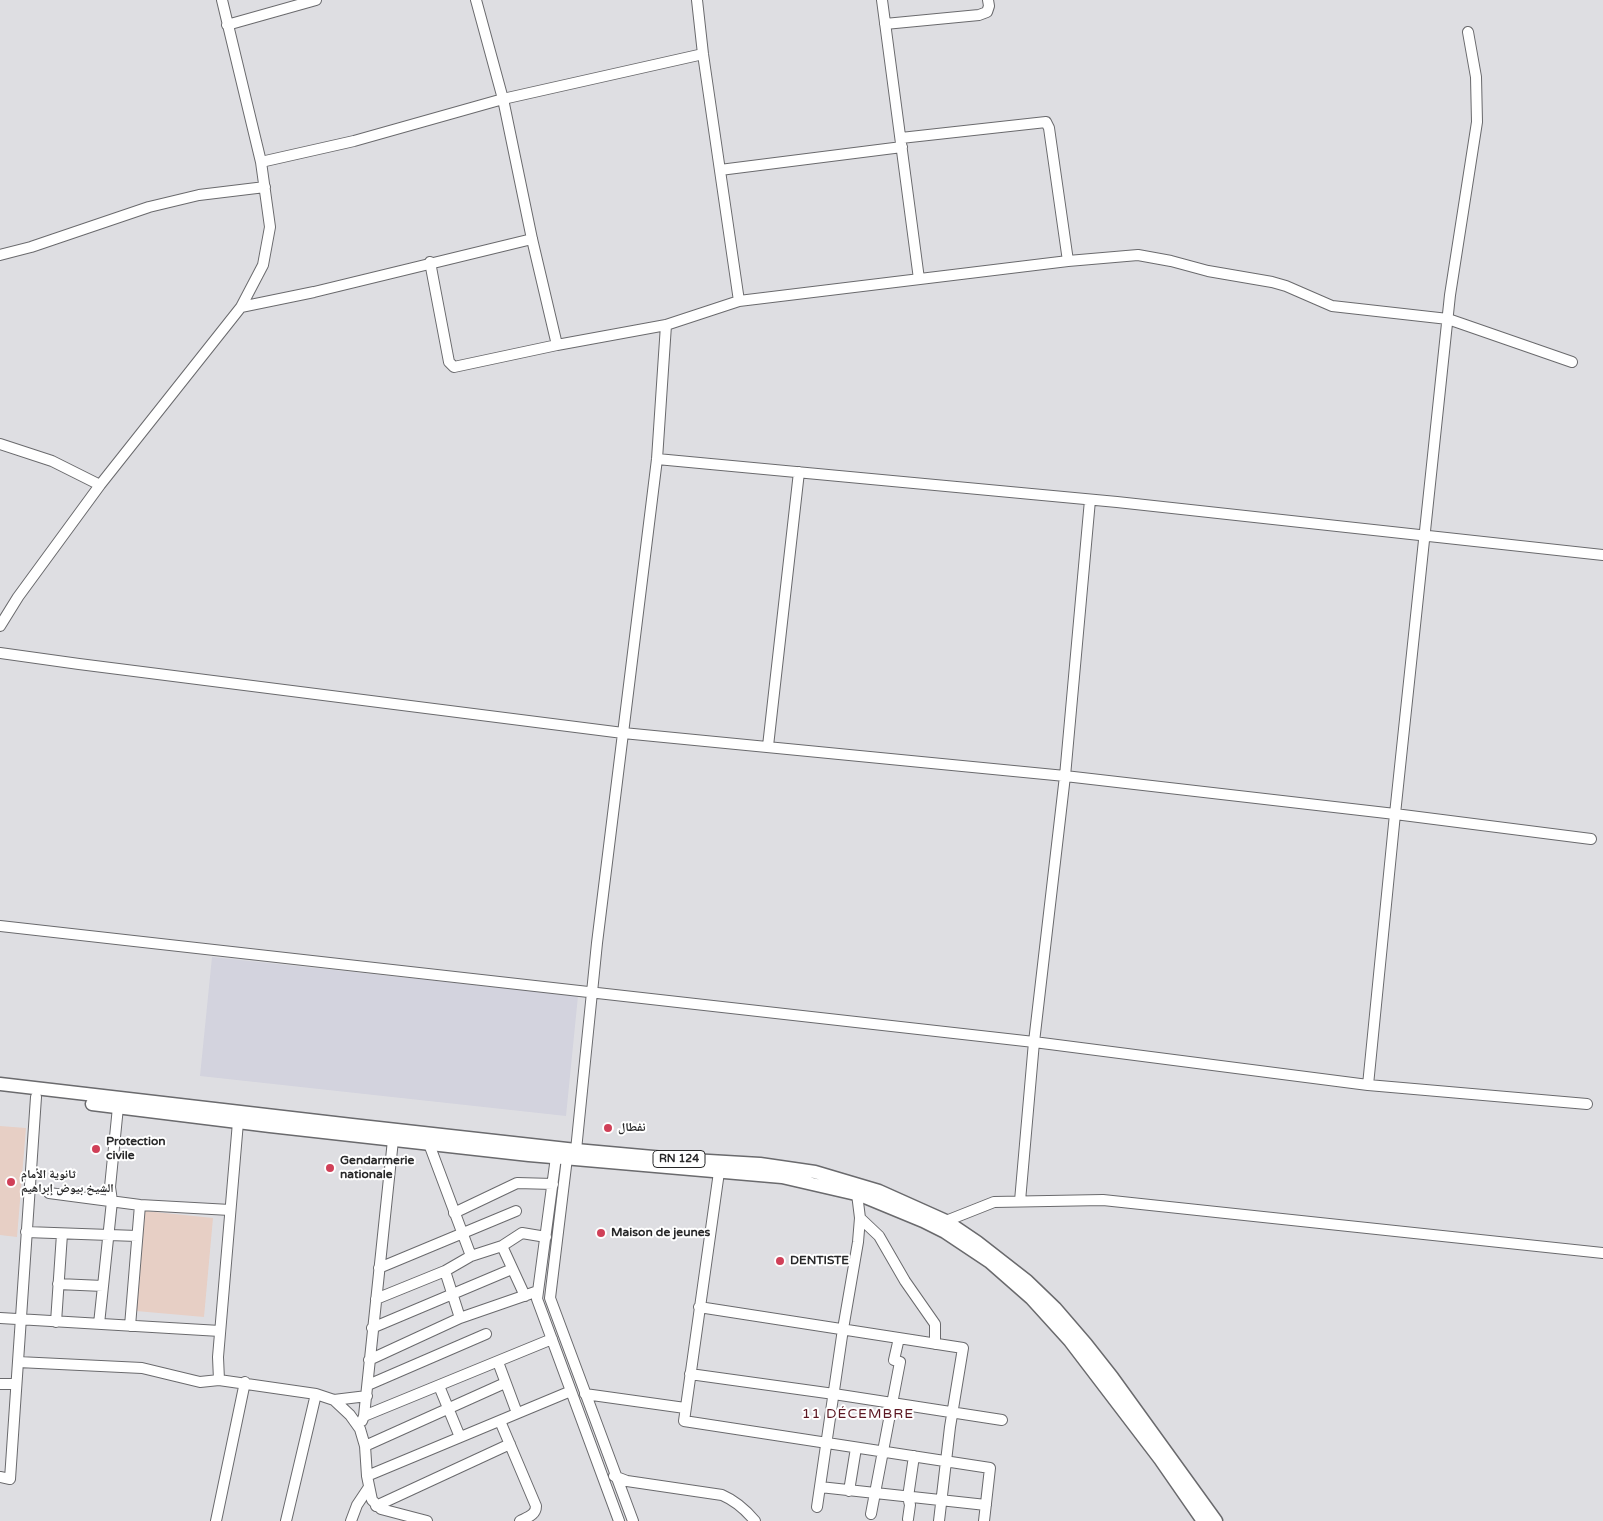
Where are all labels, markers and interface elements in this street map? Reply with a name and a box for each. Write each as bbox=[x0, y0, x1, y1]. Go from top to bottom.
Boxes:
place label: نفطال bbox=[618, 1121, 646, 1135]
marker: نفطال bbox=[602, 1122, 614, 1134]
place label: Protection civile bbox=[106, 1135, 165, 1163]
marker: Protection civile bbox=[90, 1143, 102, 1155]
road number: RN 124 bbox=[653, 1150, 705, 1168]
place label: Gendarmerie nationale bbox=[340, 1154, 414, 1182]
marker: Gendarmerie nationale bbox=[324, 1162, 336, 1174]
place label: ثانوية الأمام الشيخ بيوض إبراهيم bbox=[21, 1168, 114, 1196]
marker: ثانوية الأمام الشيخ بيوض إبراهيم bbox=[5, 1176, 17, 1188]
place label: Maison de jeunes bbox=[611, 1226, 710, 1240]
marker: Maison de jeunes bbox=[595, 1227, 607, 1239]
place label: DENTISTE bbox=[790, 1254, 849, 1268]
marker: DENTISTE bbox=[774, 1255, 786, 1267]
district label: 11 DÉCEMBRE bbox=[800, 1406, 916, 1422]

